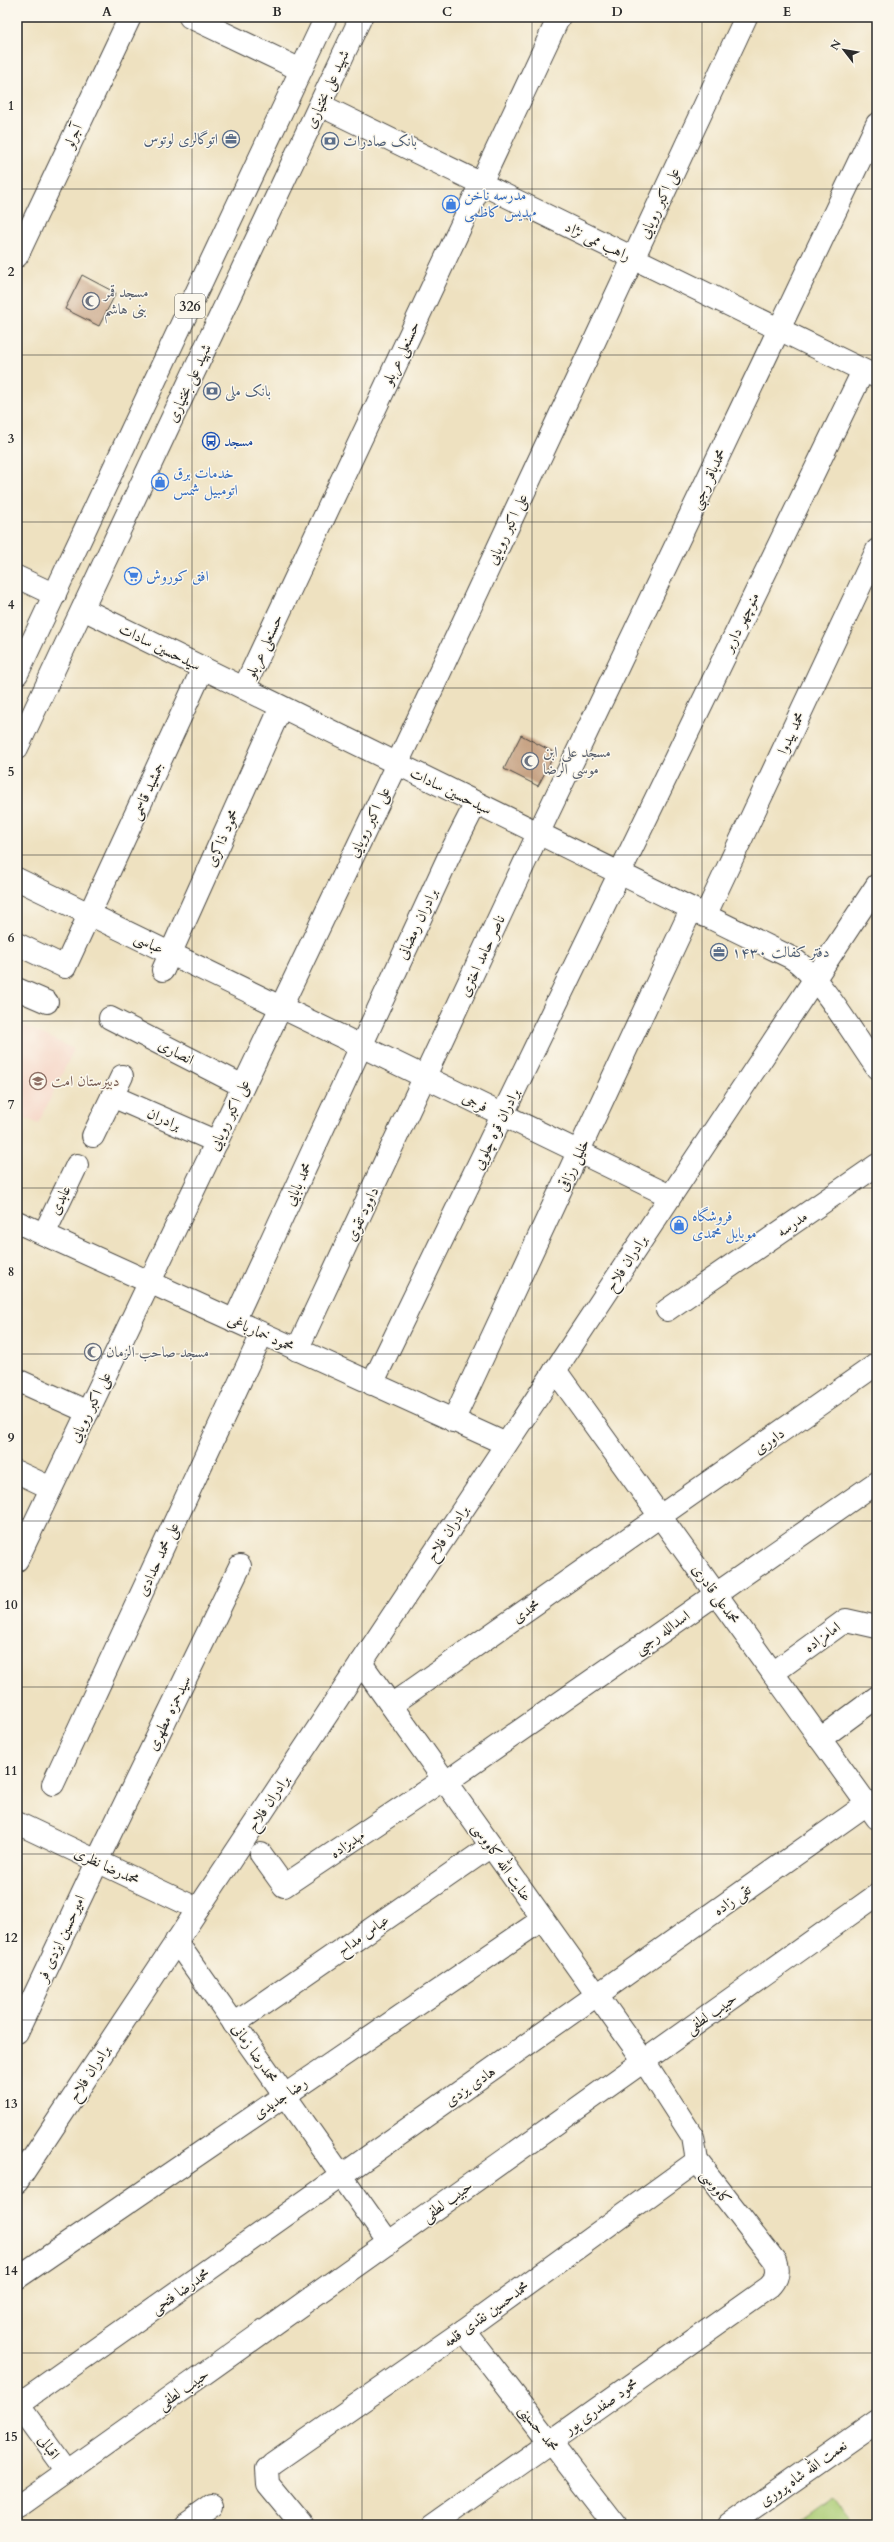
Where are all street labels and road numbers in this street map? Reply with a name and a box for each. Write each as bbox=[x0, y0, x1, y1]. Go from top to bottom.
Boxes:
street label: شهید علی بختیاری bbox=[300, 46, 355, 132]
street label: آجرلو bbox=[58, 119, 88, 153]
street label: علی اکبر رویایی bbox=[634, 164, 685, 242]
street label: راهب ممی نژاد bbox=[561, 216, 634, 266]
road number: 326 bbox=[175, 294, 205, 318]
street label: حسنعلی عربلو bbox=[377, 318, 425, 391]
street label: شهید علی بختیاری bbox=[162, 340, 217, 426]
street label: محمدباقر رجبی bbox=[685, 445, 733, 513]
street label: علی اکبر رویایی bbox=[482, 490, 533, 568]
street label: منوچهر داربر bbox=[717, 589, 764, 657]
street label: حسنعلی عربلو bbox=[240, 611, 288, 684]
street label: سیدحسین سادات bbox=[116, 619, 204, 675]
street label: محمد بیدوا bbox=[773, 708, 810, 757]
street label: جمشید قاسمی bbox=[125, 759, 170, 823]
street label: سیدحسین سادات bbox=[407, 763, 495, 819]
street label: علی اکبر رویایی bbox=[343, 783, 396, 861]
street label: محمود ذاکری bbox=[200, 806, 244, 870]
street label: برادران رمضانی bbox=[392, 885, 442, 963]
street label: ناصر حامد اختری bbox=[454, 912, 510, 1000]
street label: عباسی bbox=[131, 927, 167, 960]
street label: انصاری bbox=[155, 1035, 197, 1069]
street label: علی اکبر رویایی bbox=[204, 1076, 255, 1154]
street label: برادران قره چلویی bbox=[468, 1085, 525, 1173]
street label: فرجی bbox=[459, 1087, 491, 1117]
street label: برادران bbox=[144, 1103, 184, 1135]
street label: خلیل رزاقی bbox=[552, 1136, 595, 1195]
street label: محمد بابایی bbox=[279, 1159, 317, 1209]
street label: عابدی bbox=[44, 1182, 76, 1218]
street label: داوود تقوی bbox=[341, 1184, 383, 1244]
street label: مدرسه bbox=[773, 1206, 811, 1242]
street label: برادران فلاح bbox=[600, 1231, 654, 1297]
street label: محمود خمارباغی bbox=[225, 1309, 298, 1357]
street label: علی اکبر رویایی bbox=[64, 1368, 117, 1446]
street label: داوری bbox=[750, 1423, 788, 1459]
street label: برادران فلاح bbox=[421, 1501, 476, 1567]
street label: علی محمد حدادی bbox=[132, 1519, 185, 1600]
street label: محمدعلی قادری bbox=[687, 1560, 745, 1629]
street label: محمدی bbox=[508, 1594, 544, 1628]
street label: اسدالله رجبی bbox=[630, 1605, 695, 1660]
street label: امامزاده bbox=[800, 1617, 845, 1658]
street label: سیدحمزه مطهری bbox=[142, 1672, 196, 1754]
street label: برادران فلاح bbox=[242, 1771, 297, 1837]
street label: عنایت‌ الله کاووسی bbox=[467, 1817, 538, 1906]
street label: مهدیزاده bbox=[326, 1825, 368, 1863]
street label: محمدرضا نظری bbox=[71, 1842, 143, 1890]
street label: تقی زاده bbox=[709, 1880, 756, 1921]
street label: امیرحسین ایزدی فر bbox=[31, 1891, 90, 1986]
street label: عباس مداح bbox=[333, 1910, 395, 1963]
street label: حبیب لطفی bbox=[681, 1988, 741, 2039]
street label: محمدرضا زمانی bbox=[227, 2019, 283, 2087]
street label: برادران فلاح bbox=[63, 2041, 117, 2107]
street label: هادی یزدی bbox=[441, 2061, 499, 2111]
street label: رضا جدیدی bbox=[249, 2073, 311, 2123]
street label: کاووسی bbox=[695, 2165, 736, 2209]
street label: حبیب لطفی bbox=[417, 2176, 477, 2227]
street label: محمدرضا فتحی bbox=[146, 2263, 214, 2319]
street label: محمدحسین نقدی قلعه bbox=[439, 2276, 533, 2352]
street label: حبیب لطفی bbox=[153, 2364, 213, 2415]
street label: محمود صفدری پور bbox=[559, 2373, 643, 2441]
street label: محمد حسینی bbox=[513, 2400, 564, 2457]
street label: اقبالی bbox=[33, 2431, 65, 2463]
street label: نعمت الله شاه پروری bbox=[754, 2434, 851, 2511]

